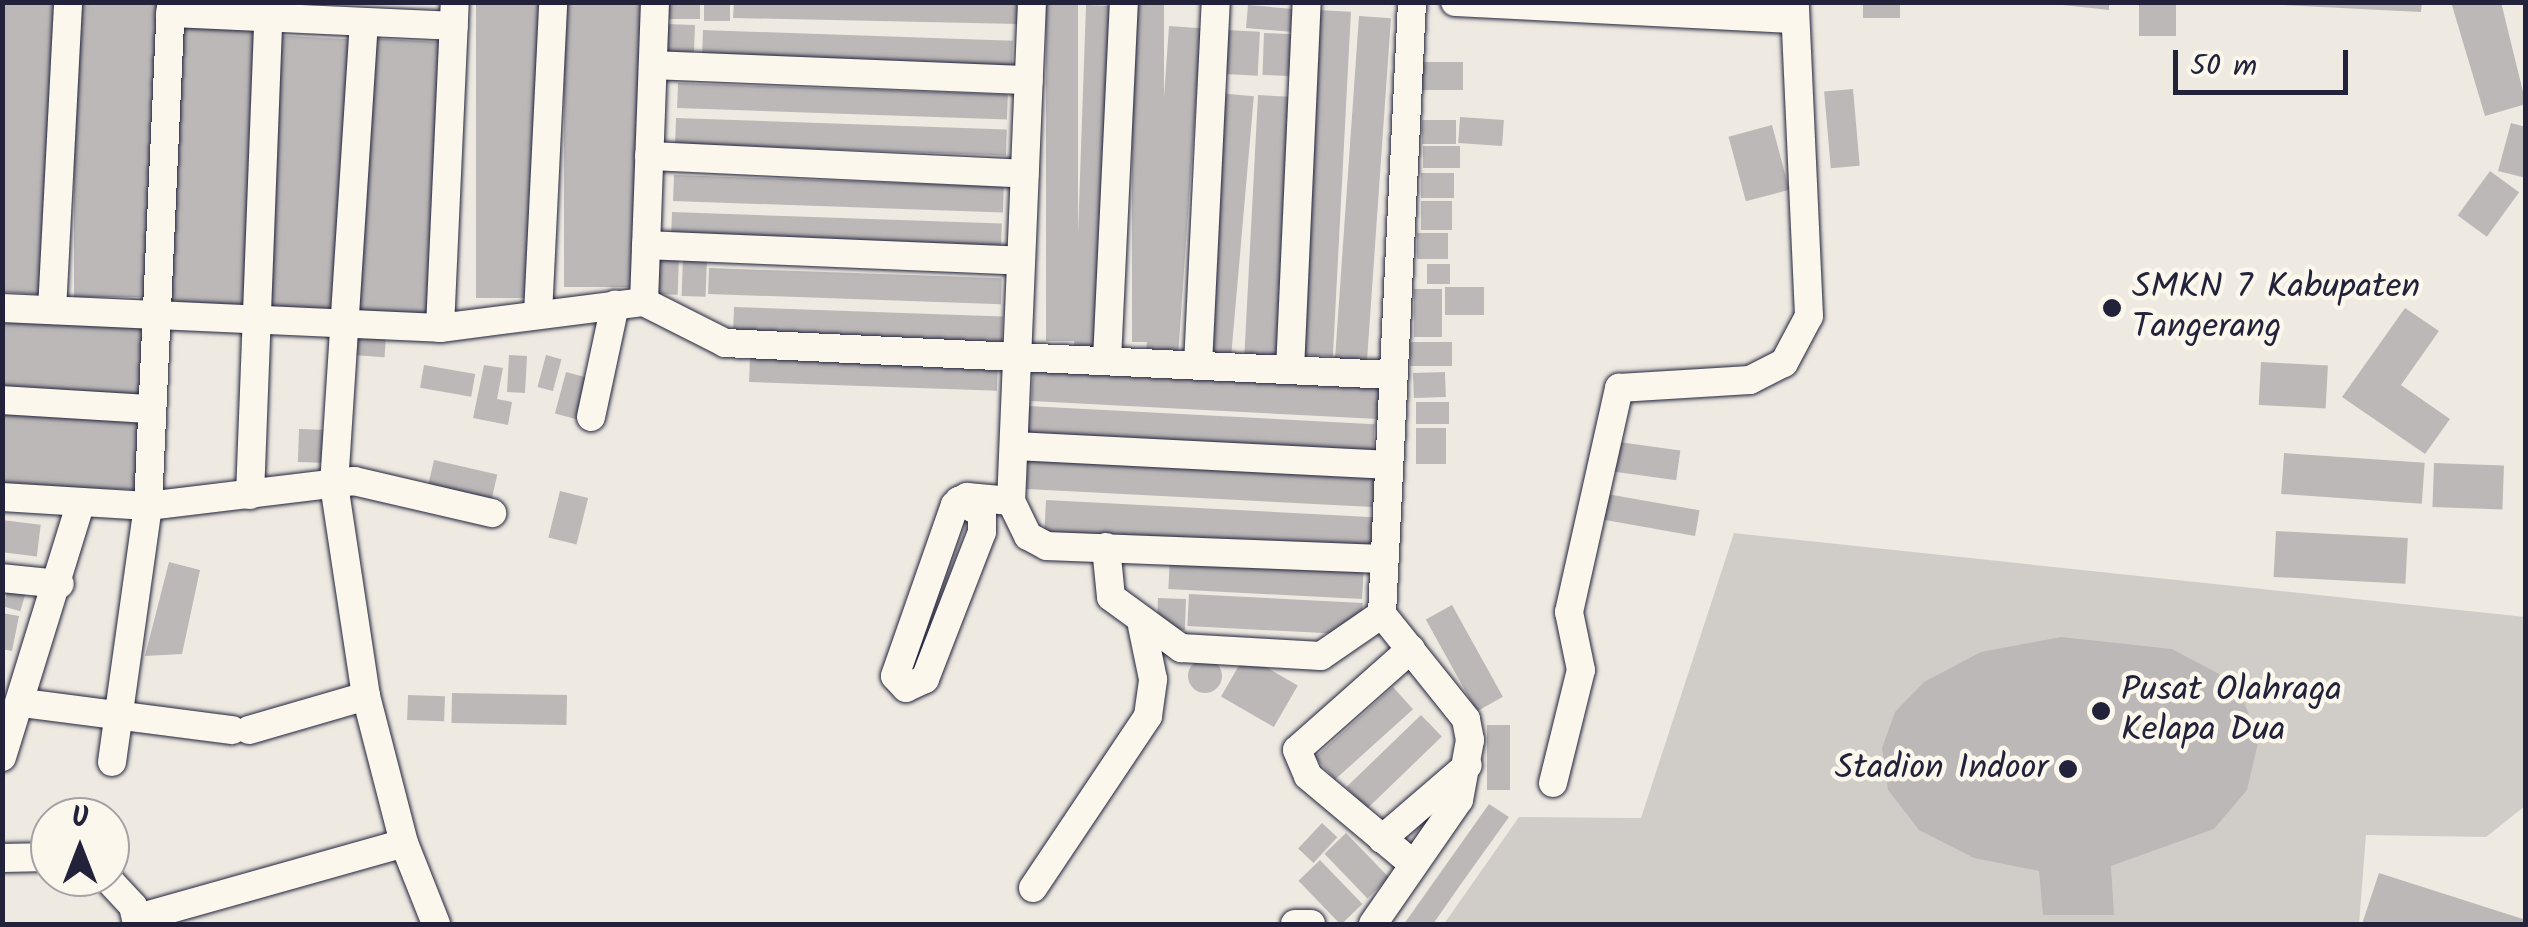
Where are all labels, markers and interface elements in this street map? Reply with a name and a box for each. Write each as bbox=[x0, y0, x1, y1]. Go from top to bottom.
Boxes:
scale bar bbox=[2178, 30, 2353, 92]
text: 50 m bbox=[2190, 43, 2257, 91]
place label: SMKN 7 Kabupaten Tangerang bbox=[2132, 267, 2420, 349]
marker: SMKN 7 Kabupaten Tangerang bbox=[2101, 297, 2123, 319]
place label: Pusat Olahraga Kelapa Dua bbox=[2121, 670, 2342, 752]
marker: Pusat Olahraga Kelapa Dua bbox=[2090, 700, 2112, 722]
place label: Stadion Indoor bbox=[1835, 748, 2048, 790]
marker: Stadion Indoor bbox=[2057, 758, 2079, 780]
text: U bbox=[72, 796, 88, 841]
north arrow bbox=[30, 797, 130, 897]

